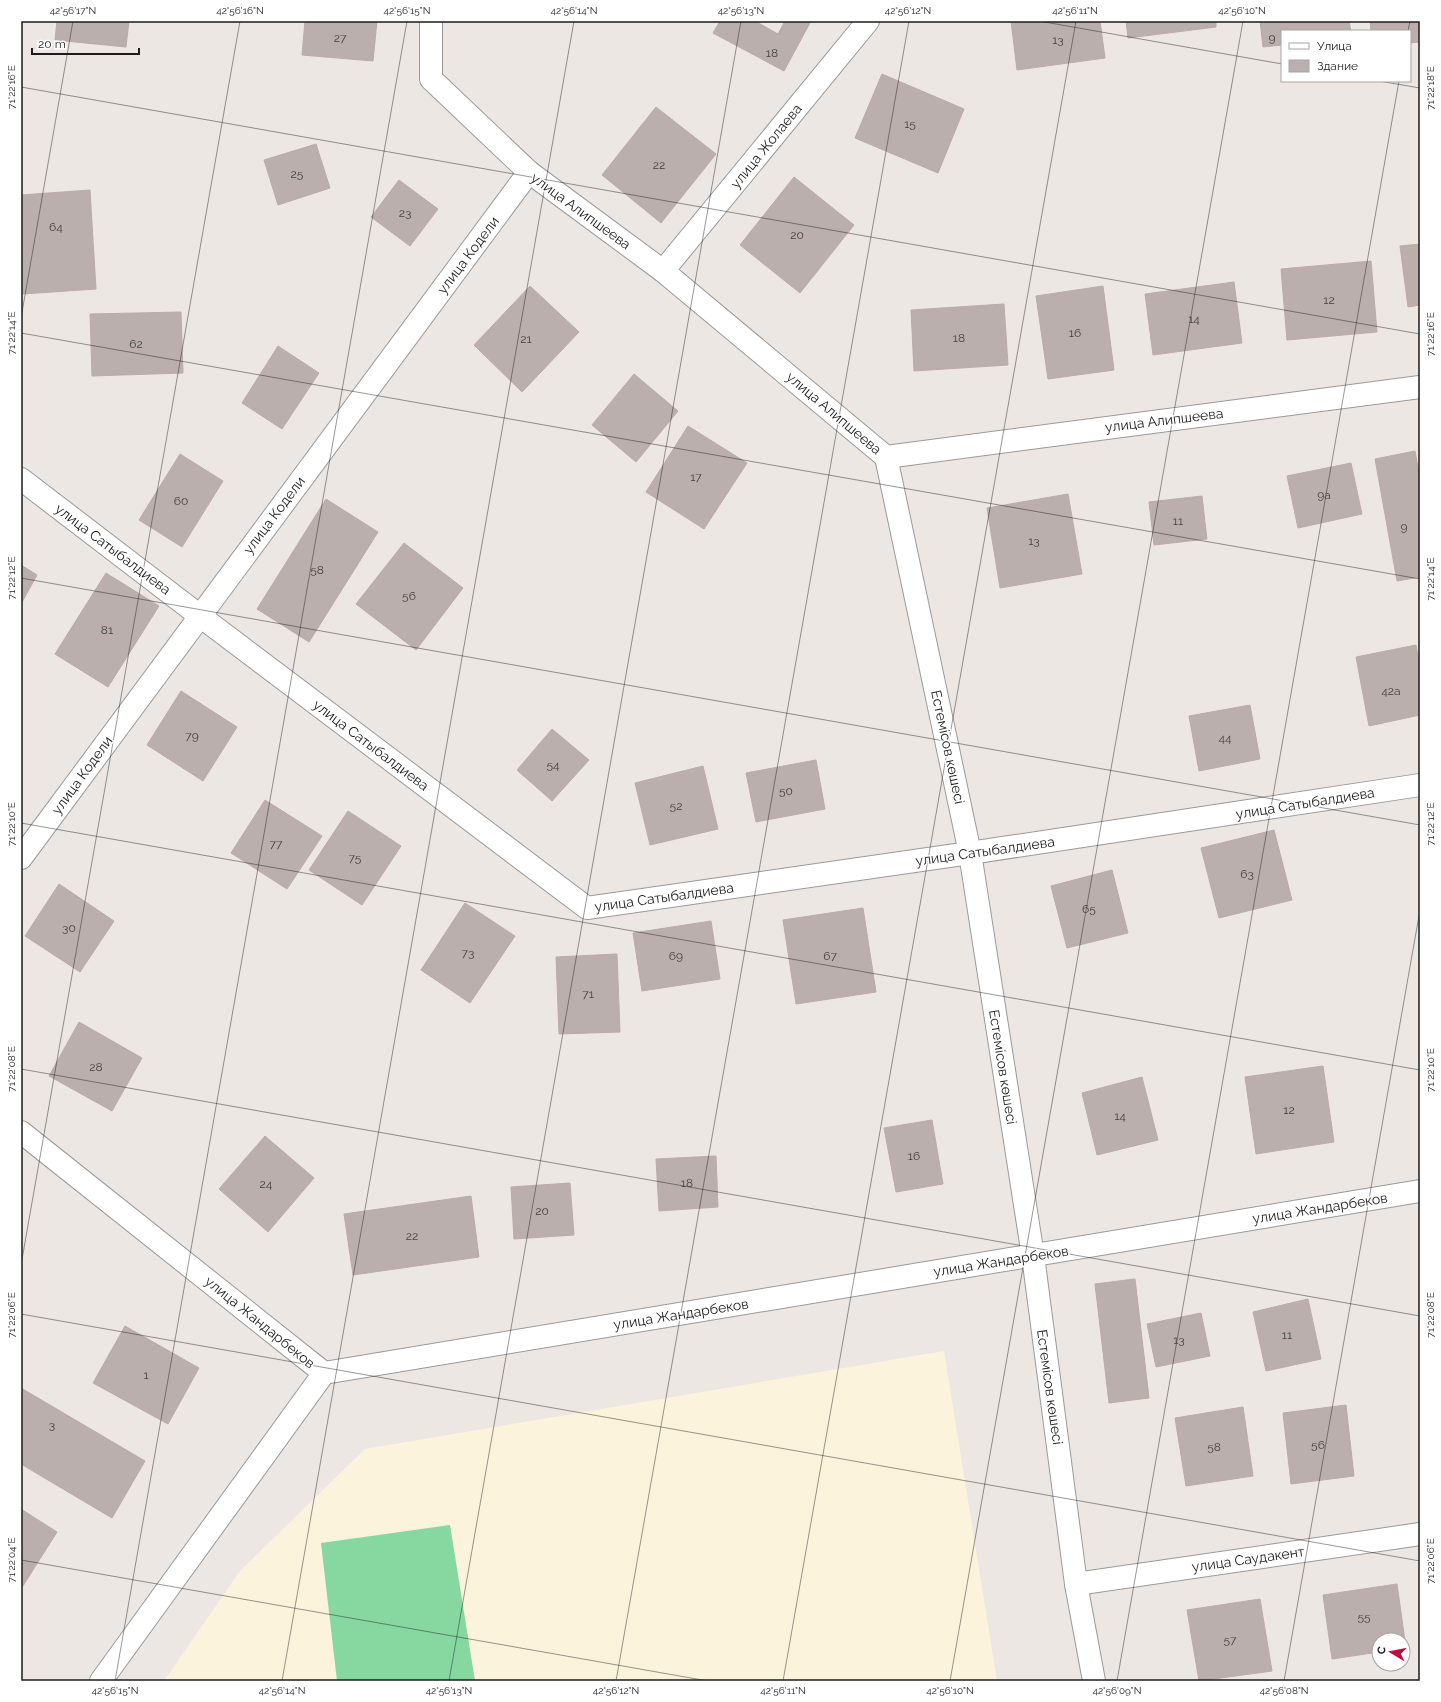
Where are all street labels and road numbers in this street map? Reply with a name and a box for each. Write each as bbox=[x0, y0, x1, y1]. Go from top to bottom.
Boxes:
street label: улица Жолаева bbox=[727, 101, 805, 191]
street label: улица Алипшеева bbox=[528, 170, 634, 252]
street label: улица Кодели bbox=[434, 213, 502, 297]
street label: улица Алипшеева bbox=[783, 369, 885, 457]
street label: улица Алипшеева bbox=[1104, 405, 1224, 435]
street label: улица Кодели bbox=[240, 473, 308, 557]
street label: улица Сатыбалдиева bbox=[52, 500, 174, 598]
street label: Естемісов көшесі bbox=[928, 689, 968, 805]
street label: улица Сатыбалдиева bbox=[310, 696, 432, 794]
street label: улица Кодели bbox=[48, 733, 116, 817]
street label: улица Сатыбалдиева bbox=[1234, 784, 1376, 822]
street label: улица Сатыбалдиева bbox=[914, 833, 1056, 869]
street label: улица Сатыбалдиева bbox=[593, 879, 735, 915]
street label: Естемісов көшесі bbox=[986, 1008, 1020, 1126]
street label: улица Жандарбеков bbox=[1251, 1189, 1389, 1227]
street label: улица Жандарбеков bbox=[932, 1242, 1070, 1280]
street label: улица Жандарбеков bbox=[202, 1273, 318, 1371]
street label: улица Жандарбеков bbox=[612, 1295, 750, 1333]
street label: Естемісов көшесі bbox=[1034, 1328, 1066, 1446]
street label: улица Саудакент bbox=[1191, 1543, 1306, 1575]

